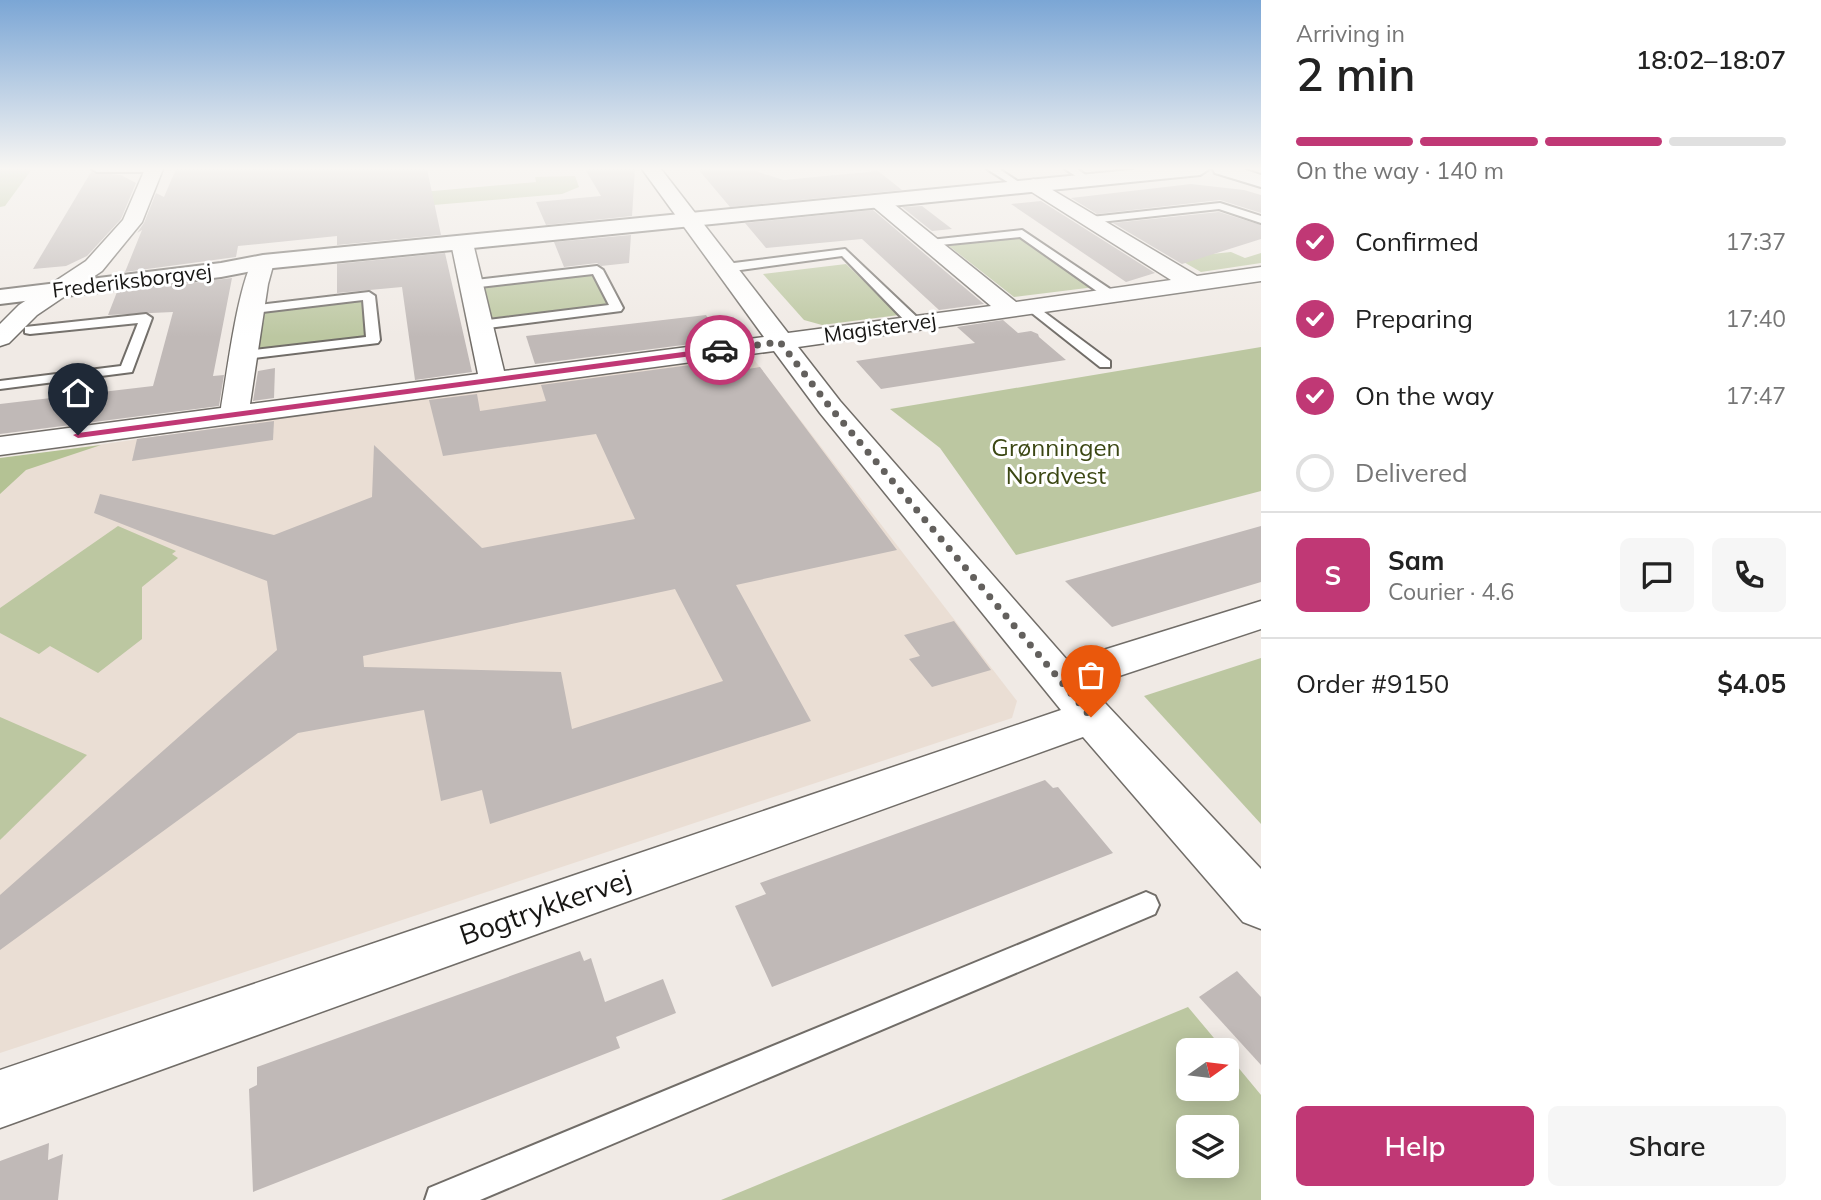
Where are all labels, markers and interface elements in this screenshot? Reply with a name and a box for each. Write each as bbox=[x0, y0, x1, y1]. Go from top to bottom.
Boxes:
text: Arriving in bbox=[1296, 19, 1405, 48]
text: 18:02–18:07 bbox=[1636, 43, 1786, 76]
text: 2 min bbox=[1296, 45, 1415, 103]
text: On the way · 140 m bbox=[1296, 156, 1504, 185]
icon: check bbox=[1296, 223, 1334, 261]
text: Confirmed bbox=[1355, 225, 1479, 258]
text: 17:37 bbox=[1726, 227, 1786, 256]
street label: Frederiksborgvej bbox=[51, 257, 213, 303]
icon: check bbox=[1296, 300, 1334, 338]
text: Preparing bbox=[1355, 302, 1473, 335]
text: 17:40 bbox=[1726, 304, 1786, 333]
street label: Magistervej bbox=[822, 306, 938, 348]
courier bbox=[685, 315, 755, 385]
icon: car bbox=[701, 331, 739, 369]
pin bbox=[48, 363, 108, 435]
icon: home bbox=[59, 374, 97, 412]
icon: check bbox=[1296, 377, 1334, 415]
text: On the way bbox=[1355, 379, 1494, 412]
text: 17:47 bbox=[1726, 381, 1786, 410]
park label: Grønningen Nordvest bbox=[991, 432, 1121, 490]
text: Delivered bbox=[1355, 456, 1468, 489]
button: chat bbox=[1620, 538, 1694, 612]
button: phone bbox=[1712, 538, 1786, 612]
text: Sam bbox=[1388, 544, 1444, 577]
text: S bbox=[1325, 559, 1341, 592]
text: Courier · 4.6 bbox=[1388, 577, 1514, 606]
pin bbox=[1061, 645, 1121, 717]
icon: bag bbox=[1072, 656, 1110, 694]
text: Order #9150 bbox=[1296, 667, 1449, 700]
text: $4.05 bbox=[1717, 667, 1786, 700]
street label: Bogtrykkervej bbox=[455, 861, 635, 952]
north arrow bbox=[1176, 1038, 1239, 1101]
map controls bbox=[1176, 1038, 1239, 1178]
button: Help bbox=[1296, 1106, 1534, 1186]
button: Share bbox=[1548, 1106, 1786, 1186]
button: layers bbox=[1176, 1115, 1239, 1178]

